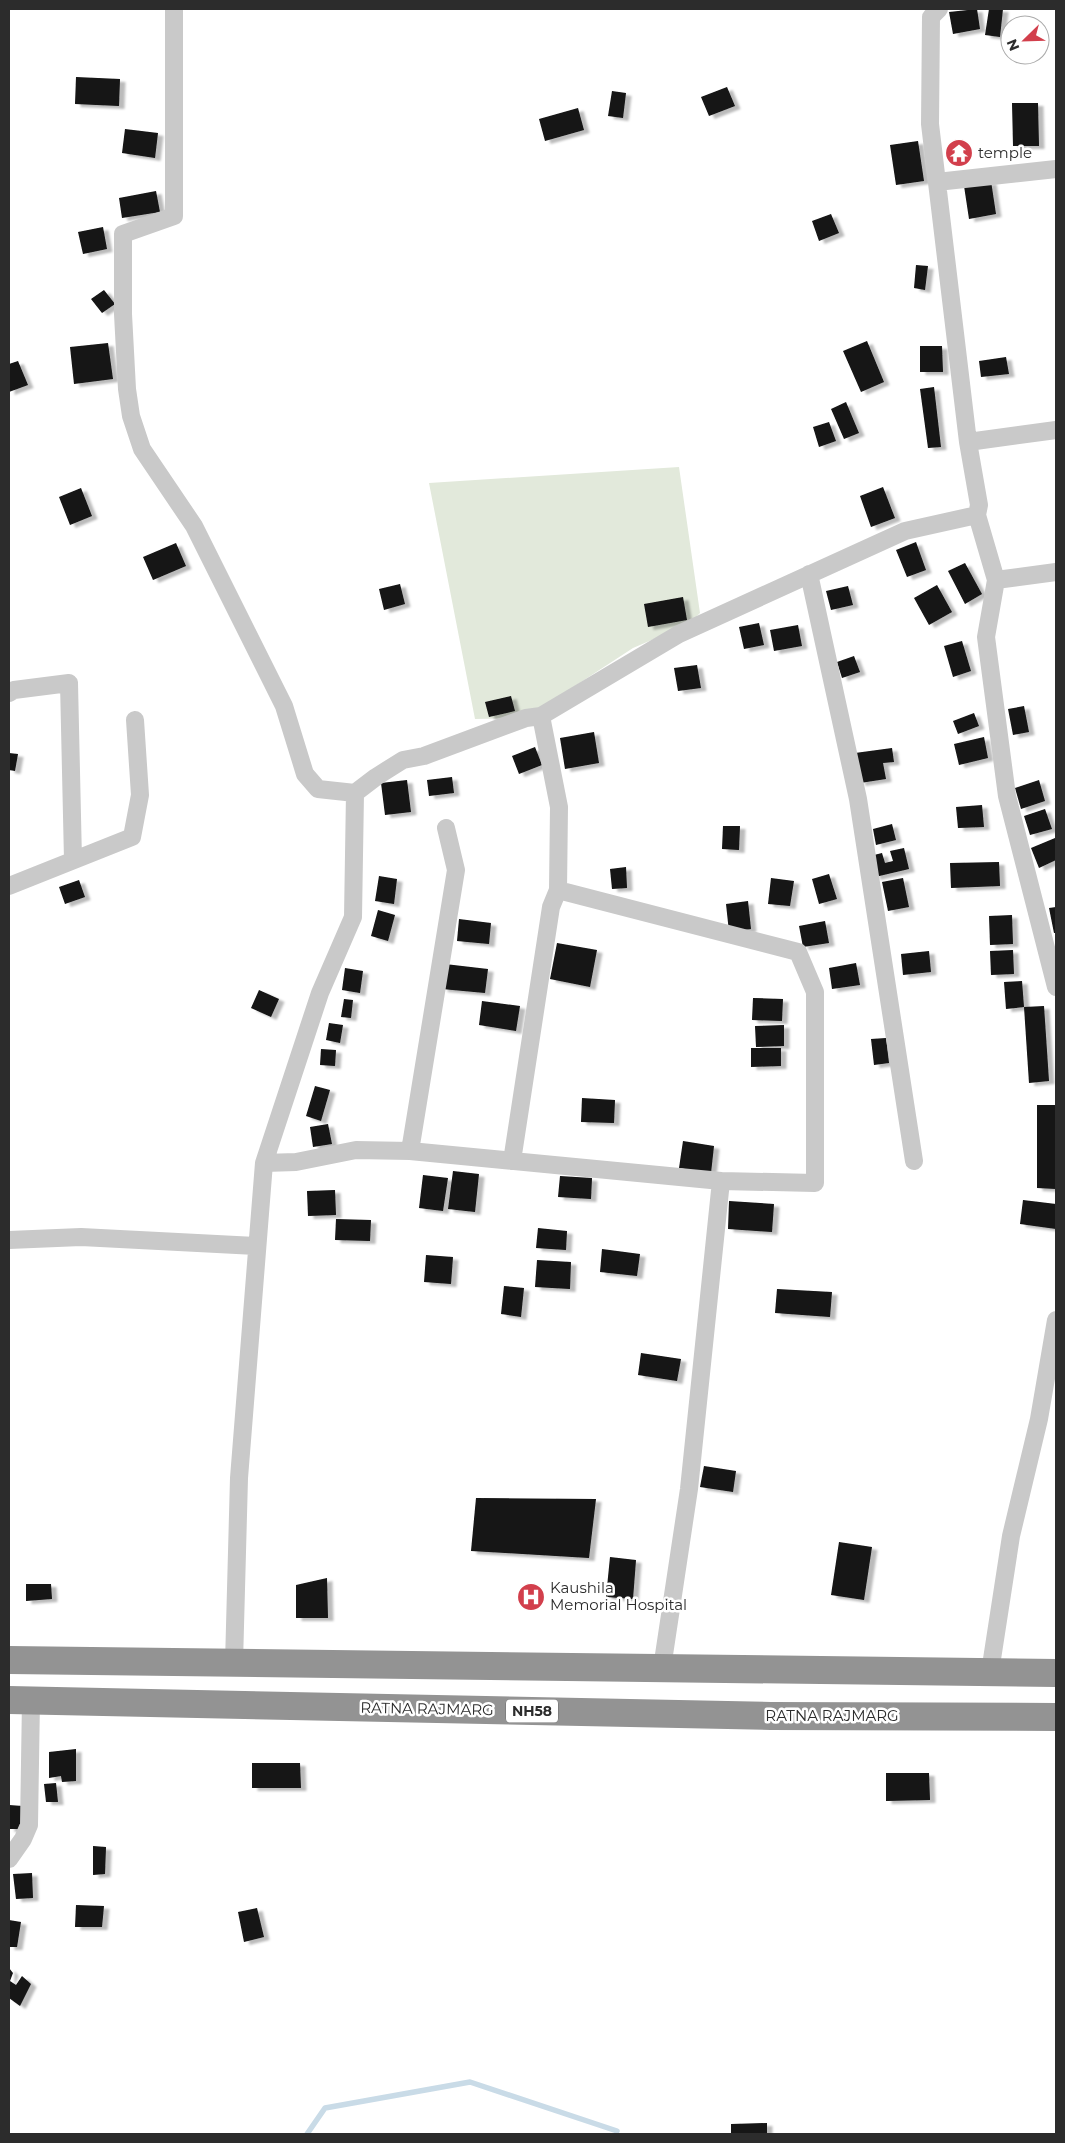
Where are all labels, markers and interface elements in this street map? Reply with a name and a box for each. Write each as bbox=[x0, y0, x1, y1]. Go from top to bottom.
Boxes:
north arrow bbox=[1000, 15, 1050, 65]
text: N bbox=[1003, 36, 1024, 54]
temple icon: temple bbox=[944, 138, 974, 168]
place label: temple bbox=[978, 143, 1032, 162]
place label: Kaushila Memorial Hospital bbox=[550, 1578, 687, 1614]
hospital icon: Kaushila Memorial Hospital bbox=[516, 1582, 546, 1612]
street label: RATNA RAJMARG bbox=[360, 1698, 494, 1719]
road number: NH58 bbox=[506, 1700, 558, 1722]
street label: RATNA RAJMARG bbox=[765, 1706, 899, 1725]

